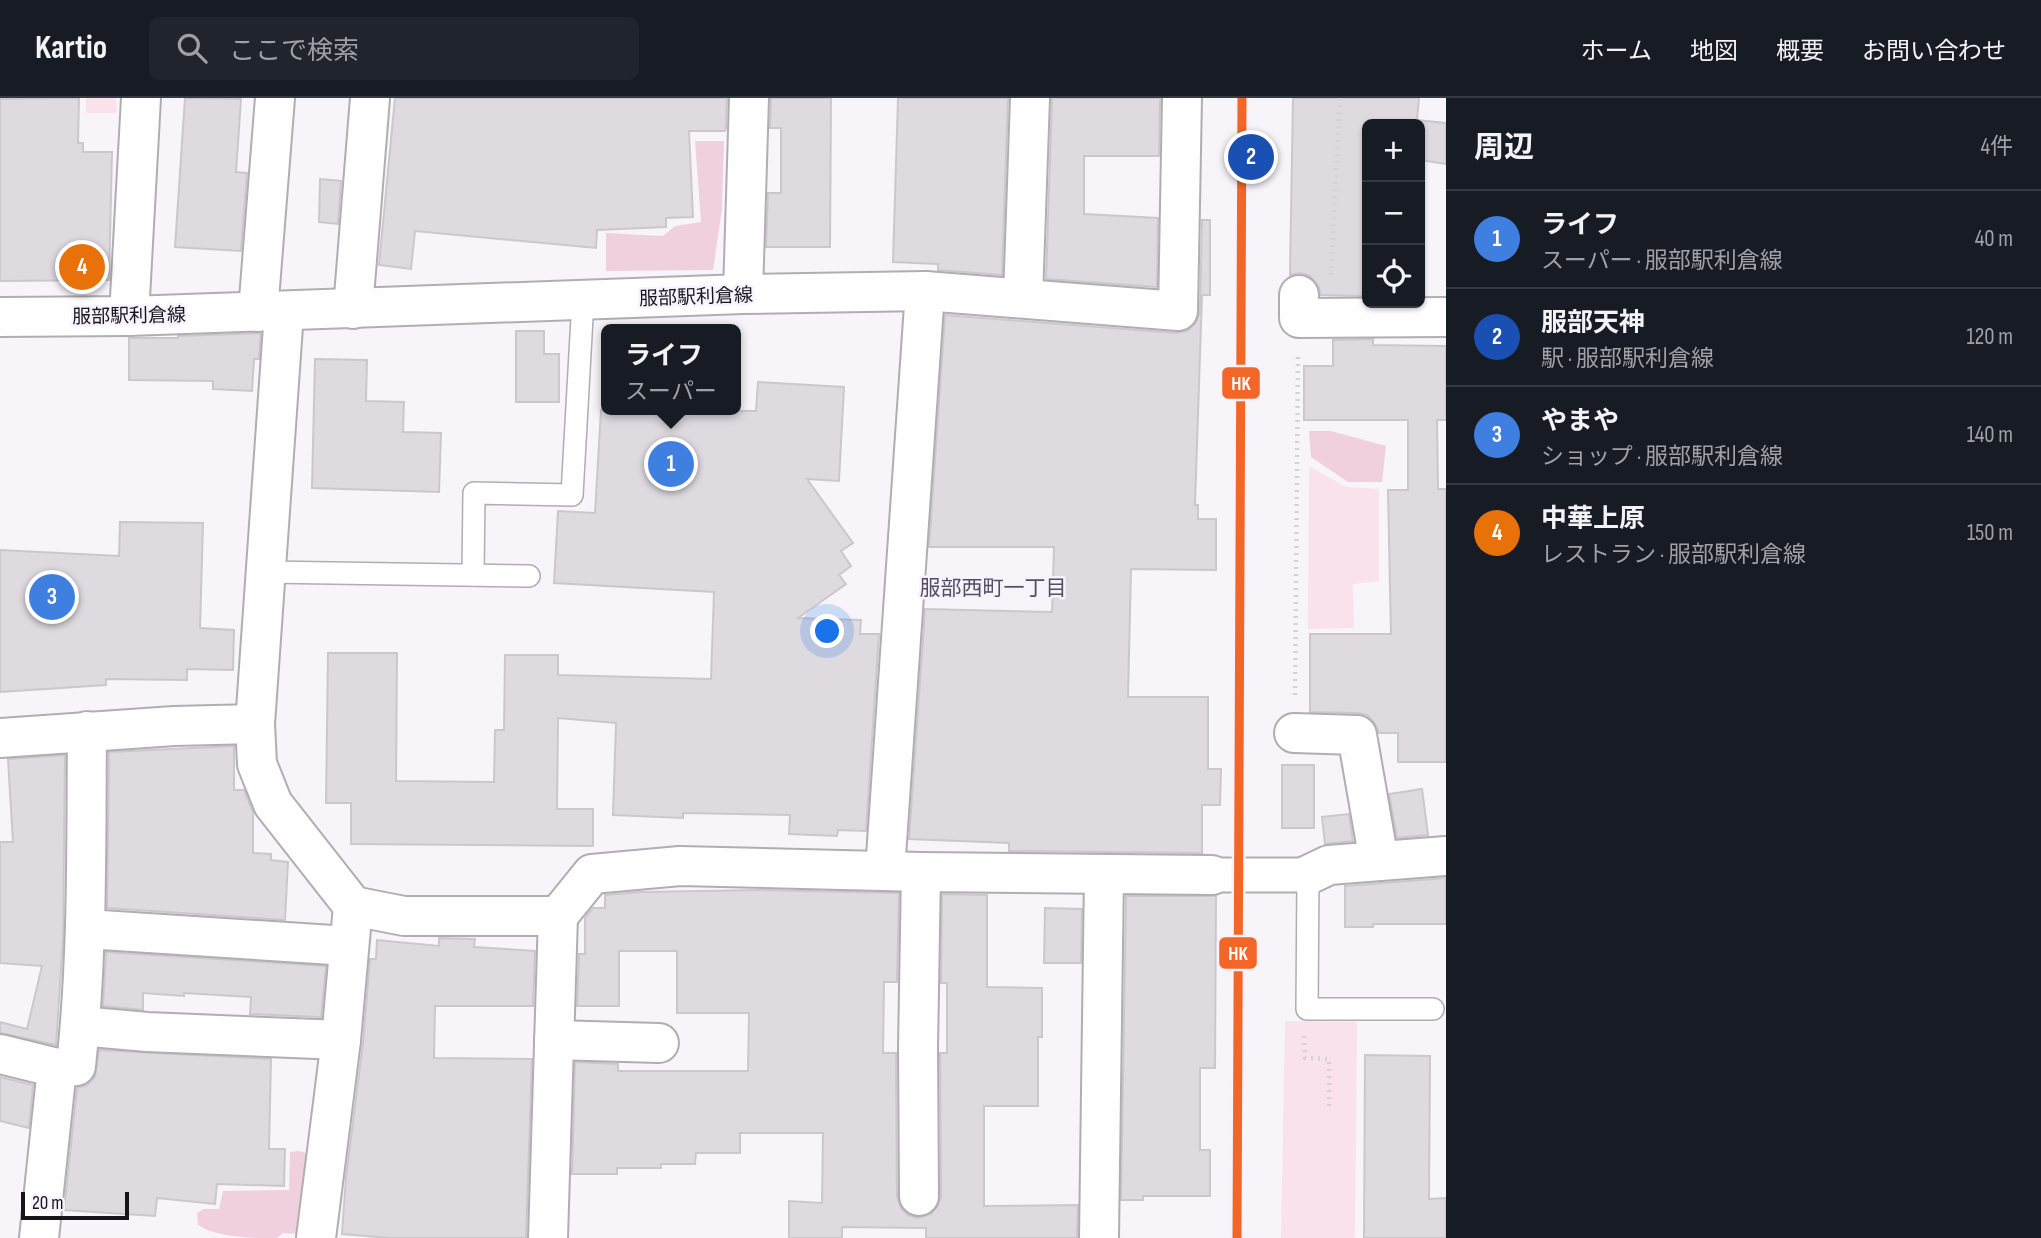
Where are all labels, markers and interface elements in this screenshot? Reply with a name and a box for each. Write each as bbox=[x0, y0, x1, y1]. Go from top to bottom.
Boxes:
search box bbox=[149, 17, 639, 80]
text: Kartio bbox=[35, 28, 107, 68]
icon: search bbox=[173, 29, 211, 67]
text: ここで検索 bbox=[229, 36, 359, 67]
text: ホーム bbox=[1581, 37, 1652, 66]
text: 地図 bbox=[1690, 37, 1738, 66]
text: 概要 bbox=[1776, 37, 1824, 66]
text: お問い合わせ bbox=[1862, 37, 2006, 66]
map controls bbox=[1362, 119, 1425, 308]
button: + bbox=[1362, 119, 1425, 182]
text: 周辺 bbox=[1474, 130, 1534, 166]
pin: 2 bbox=[1228, 131, 1274, 183]
text: 4件 bbox=[1980, 133, 2013, 161]
button: − bbox=[1362, 182, 1425, 245]
text: ライフ bbox=[1541, 210, 1619, 241]
text: 1 bbox=[1492, 225, 1502, 253]
text: 40 m bbox=[1975, 225, 2013, 253]
pin: 4 bbox=[59, 241, 105, 293]
button: locate bbox=[1362, 245, 1425, 308]
text: スーパー · 服部駅利倉線 bbox=[1541, 247, 1783, 275]
street label: 服部駅利倉線 bbox=[639, 284, 753, 311]
street label: 服部駅利倉線 bbox=[72, 304, 186, 329]
text: 服部天神 bbox=[1541, 308, 1645, 339]
text: 2 bbox=[1492, 323, 1502, 351]
text: 120 m bbox=[1967, 323, 2013, 351]
popup bbox=[601, 324, 741, 415]
text: ライフ bbox=[625, 341, 703, 372]
text: 駅 · 服部駅利倉線 bbox=[1541, 345, 1714, 373]
line badge: HK bbox=[1221, 366, 1261, 400]
text: HK bbox=[1231, 373, 1251, 396]
text: スーパー bbox=[625, 378, 717, 406]
text: やまや bbox=[1541, 406, 1619, 437]
text: 3 bbox=[1492, 421, 1502, 449]
text: 140 m bbox=[1967, 421, 2013, 449]
pin: 1 bbox=[648, 438, 694, 490]
text: ショップ · 服部駅利倉線 bbox=[1541, 443, 1783, 471]
text: 中華上原 bbox=[1541, 504, 1645, 535]
text: 4 bbox=[1492, 519, 1502, 547]
text: 150 m bbox=[1967, 519, 2013, 547]
text: レストラン · 服部駅利倉線 bbox=[1541, 541, 1806, 569]
pin: 3 bbox=[29, 571, 75, 623]
district label: 服部西町一丁目 bbox=[920, 576, 1067, 601]
your location bbox=[810, 614, 844, 648]
line badge: HK bbox=[1218, 936, 1258, 970]
text: HK bbox=[1228, 943, 1248, 966]
scale bar bbox=[21, 1189, 130, 1221]
text: 20 m bbox=[32, 1192, 64, 1215]

